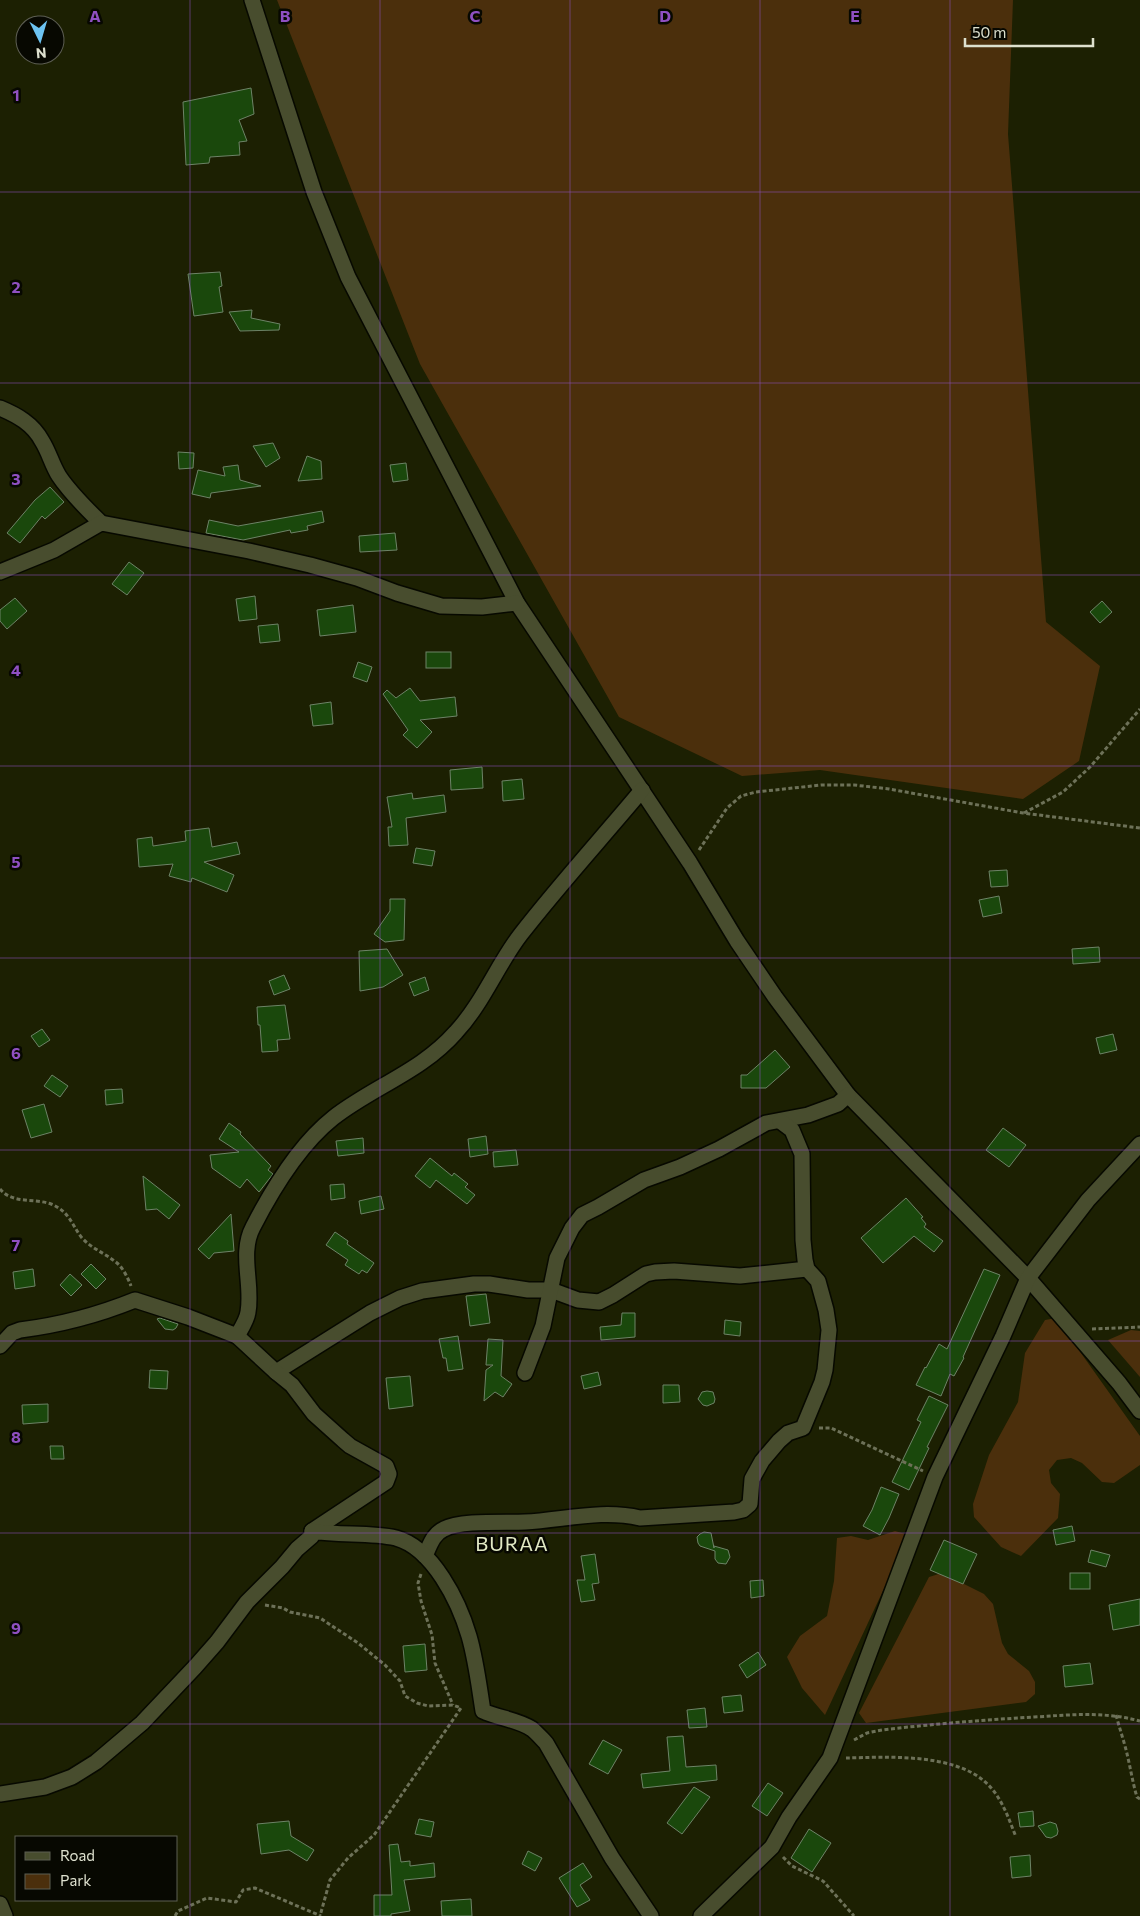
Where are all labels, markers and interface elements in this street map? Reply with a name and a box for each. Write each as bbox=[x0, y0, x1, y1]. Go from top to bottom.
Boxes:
text: A bbox=[89, 6, 101, 25]
text: B bbox=[280, 6, 291, 25]
text: C bbox=[470, 6, 481, 25]
text: D bbox=[659, 6, 671, 25]
text: E bbox=[850, 6, 860, 25]
north arrow bbox=[15, 15, 65, 65]
scale bar bbox=[965, 15, 1092, 47]
text: 50 m bbox=[972, 23, 1006, 41]
text: N bbox=[35, 45, 47, 62]
text: 1 bbox=[12, 85, 20, 104]
text: 2 bbox=[11, 277, 21, 296]
text: 3 bbox=[11, 469, 21, 488]
text: 4 bbox=[11, 660, 21, 679]
text: 5 bbox=[11, 852, 21, 871]
text: 6 bbox=[11, 1043, 21, 1062]
text: 7 bbox=[12, 1235, 21, 1254]
text: 8 bbox=[11, 1427, 21, 1446]
district label: BURAA bbox=[475, 1531, 549, 1555]
text: 9 bbox=[11, 1618, 21, 1637]
legend bbox=[15, 1836, 178, 1901]
text: Road bbox=[60, 1846, 95, 1864]
text: Park bbox=[60, 1871, 91, 1889]

